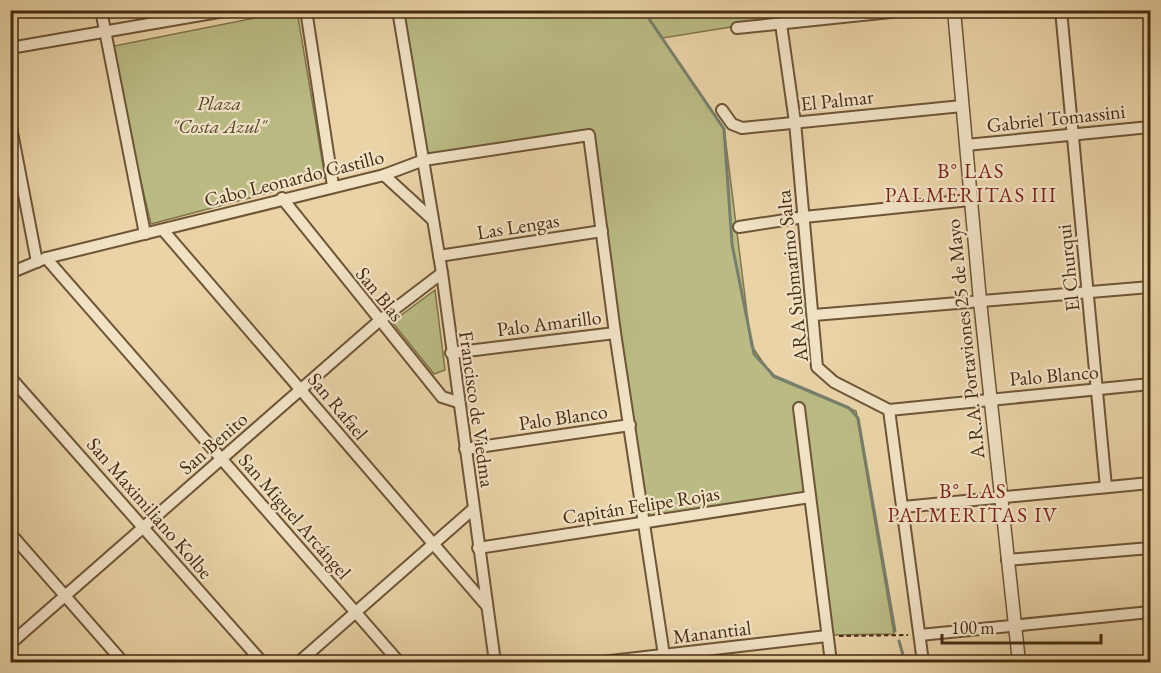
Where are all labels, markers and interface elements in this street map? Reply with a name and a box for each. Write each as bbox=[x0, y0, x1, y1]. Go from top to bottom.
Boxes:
street label: El Palmar bbox=[799, 83, 875, 117]
park label: Plaza "Costa Azul" bbox=[172, 90, 269, 139]
street label: Gabriel Tomassini bbox=[985, 98, 1127, 138]
street label: Cabo Leonardo Castillo bbox=[202, 143, 387, 213]
district label: B° LAS PALMERITAS III bbox=[885, 157, 1057, 208]
street label: ARA Submarino Salta bbox=[770, 189, 814, 364]
street label: Las Lengas bbox=[475, 207, 561, 245]
street label: A.R.A. Portaviones 25 de Mayo bbox=[939, 218, 991, 461]
street label: El Churqui bbox=[1050, 223, 1086, 313]
street label: San Blas bbox=[350, 261, 410, 327]
street label: Palo Amarillo bbox=[495, 304, 603, 342]
street label: Francisco de Viedma bbox=[453, 329, 501, 489]
street label: Palo Blanco bbox=[1008, 358, 1100, 392]
street label: San Rafael bbox=[302, 367, 374, 445]
street label: Palo Blanco bbox=[517, 398, 609, 436]
street label: San Benito bbox=[173, 406, 253, 480]
street label: San Maximiliano Kolbe bbox=[81, 432, 219, 584]
street label: San Miguel Arcángel bbox=[233, 448, 357, 585]
district label: B° LAS PALMERITAS IV bbox=[888, 477, 1058, 528]
street label: Capitán Felipe Rojas bbox=[561, 480, 721, 530]
scale bar bbox=[942, 607, 1101, 645]
street label: Manantial bbox=[671, 614, 753, 650]
text: 100 m bbox=[951, 616, 995, 639]

